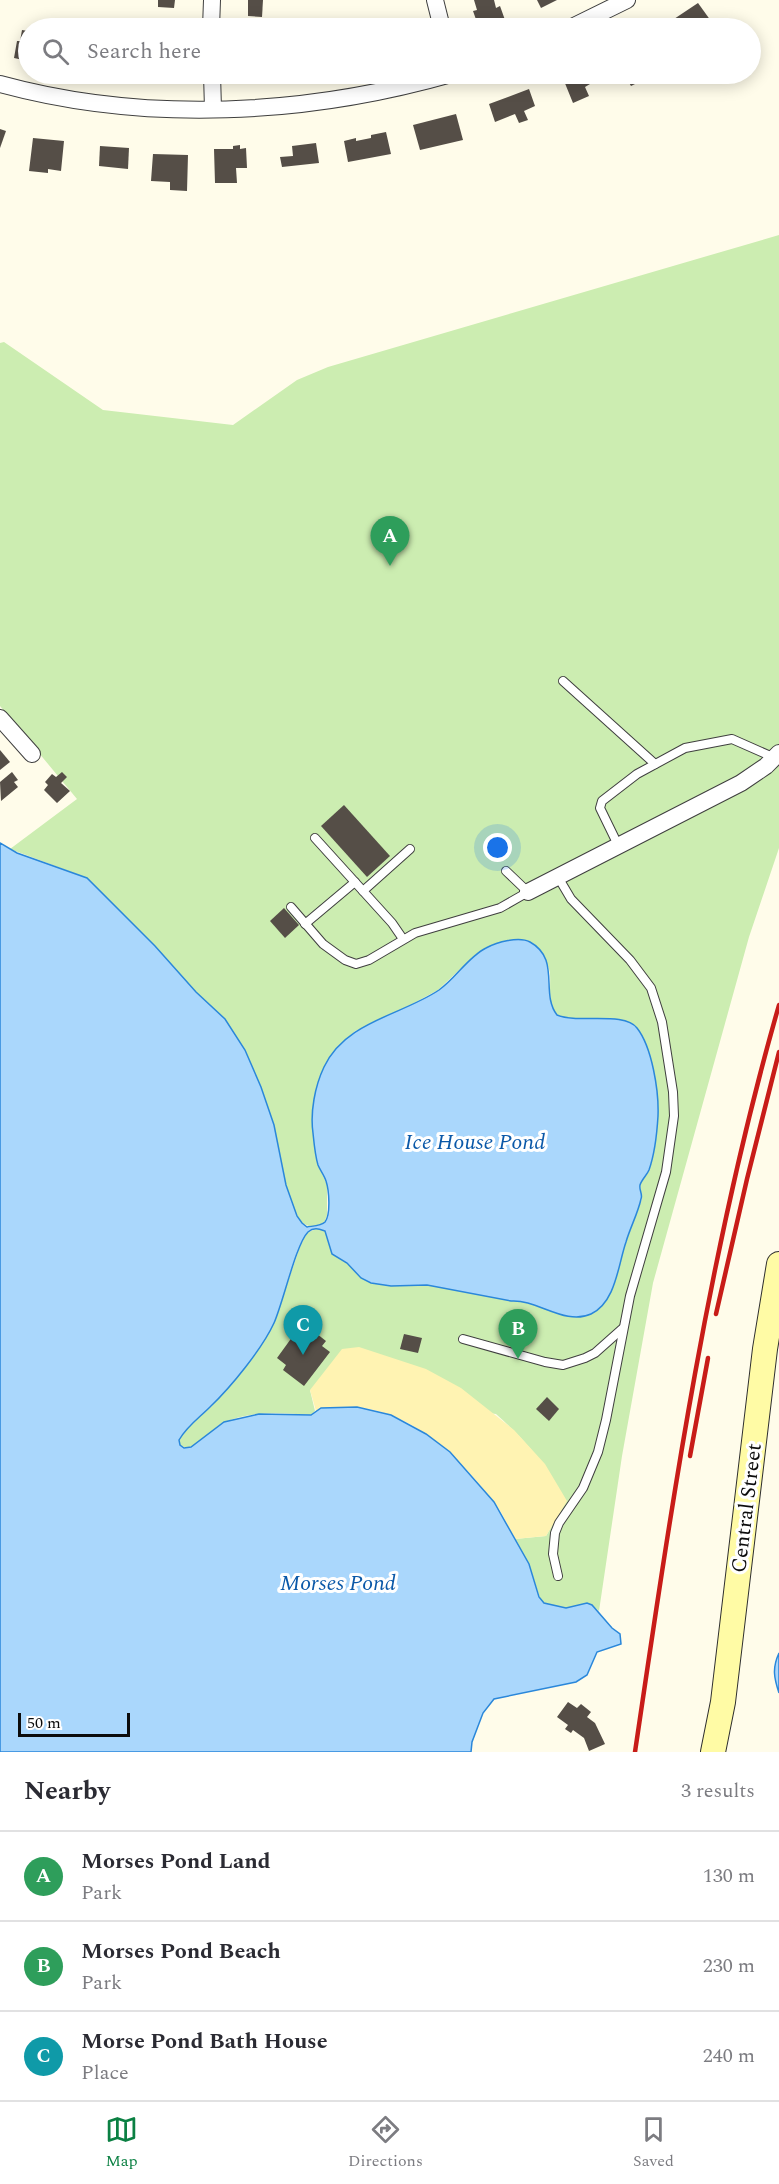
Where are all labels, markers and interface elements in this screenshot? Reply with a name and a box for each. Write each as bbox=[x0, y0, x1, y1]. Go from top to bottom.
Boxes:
search box bbox=[18, 18, 761, 84]
icon: search bbox=[39, 35, 72, 68]
text: Search here bbox=[87, 35, 201, 68]
pin: A bbox=[370, 516, 410, 566]
your location bbox=[483, 833, 512, 862]
water label: Ice House Pond bbox=[405, 1126, 545, 1159]
pin: C bbox=[284, 1306, 322, 1355]
pin: B bbox=[498, 1310, 538, 1359]
street label: Central Street bbox=[723, 1441, 771, 1575]
water label: Morses Pond bbox=[280, 1567, 396, 1600]
scale bar bbox=[18, 1710, 130, 1738]
text: 50 m bbox=[27, 1711, 61, 1735]
text: Nearby bbox=[24, 1771, 110, 1811]
text: 3 results bbox=[681, 1776, 755, 1806]
text: Morses Pond Land bbox=[81, 1845, 271, 1878]
text: A bbox=[36, 1861, 51, 1891]
text: 130 m bbox=[703, 1861, 755, 1891]
text: Park bbox=[81, 1878, 122, 1908]
text: Morses Pond Beach bbox=[81, 1935, 281, 1968]
text: B bbox=[36, 1951, 51, 1981]
text: 230 m bbox=[703, 1951, 755, 1981]
text: Park bbox=[81, 1968, 122, 1998]
text: Morse Pond Bath House bbox=[81, 2025, 328, 2058]
text: C bbox=[36, 2041, 51, 2071]
text: 240 m bbox=[703, 2041, 755, 2071]
text: Place bbox=[81, 2058, 129, 2088]
tab: Map bbox=[105, 2113, 138, 2173]
tab: Directions bbox=[348, 2113, 423, 2173]
tab: Saved bbox=[633, 2113, 674, 2173]

